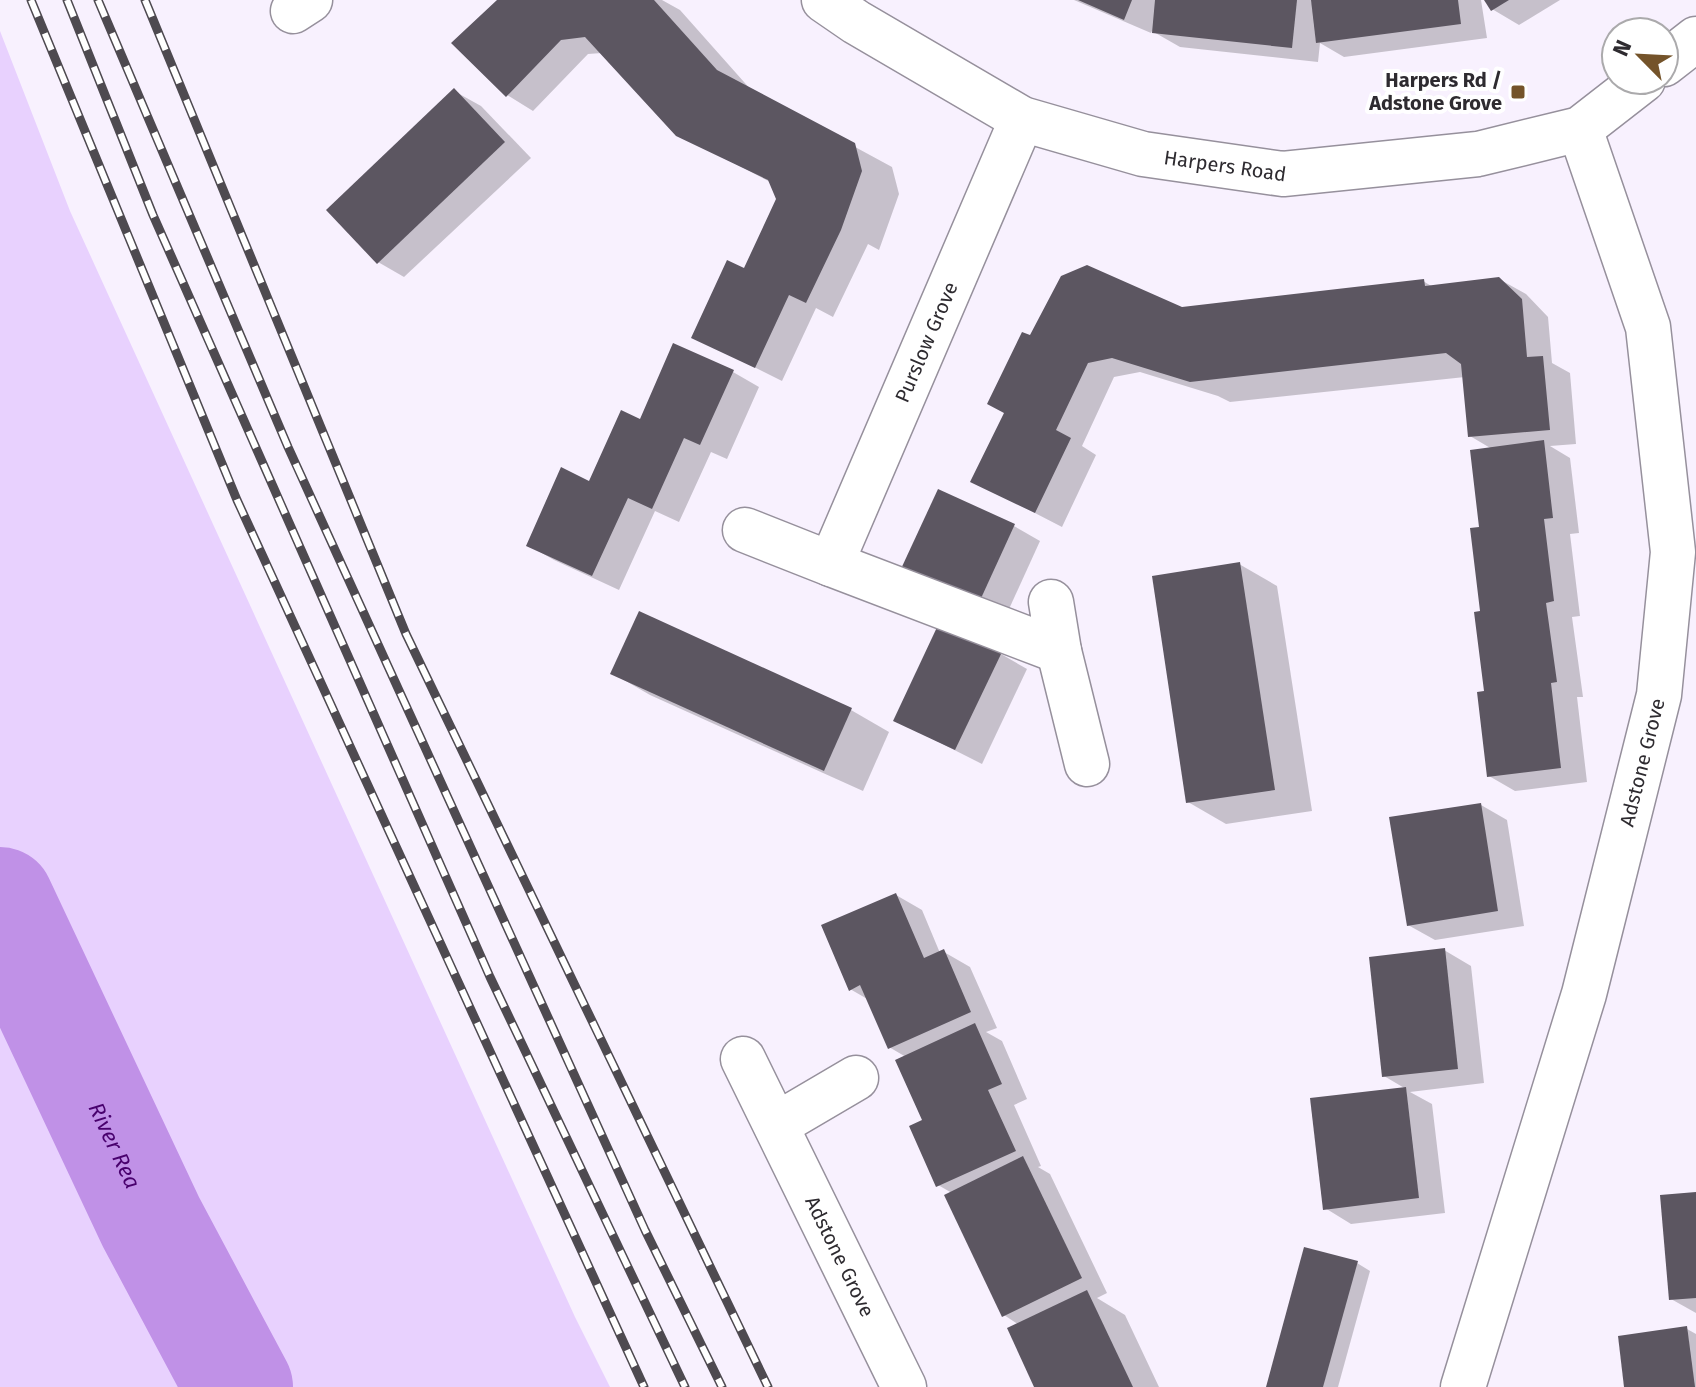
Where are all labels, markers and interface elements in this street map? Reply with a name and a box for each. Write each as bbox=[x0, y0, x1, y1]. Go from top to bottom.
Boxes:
north arrow bbox=[1600, 16, 1680, 96]
text: N bbox=[1607, 36, 1637, 60]
place label: Harpers Rd / Adstone Grove bbox=[1368, 68, 1502, 115]
marker: Harpers Rd / Adstone Grove bbox=[1509, 83, 1527, 101]
street label: Harpers Road bbox=[1162, 145, 1288, 186]
street label: Purslow Grove bbox=[890, 278, 963, 406]
street label: Adstone Grove bbox=[1614, 696, 1670, 829]
water label: River Rea bbox=[83, 1098, 147, 1193]
street label: Adstone Grove bbox=[800, 1192, 880, 1321]

